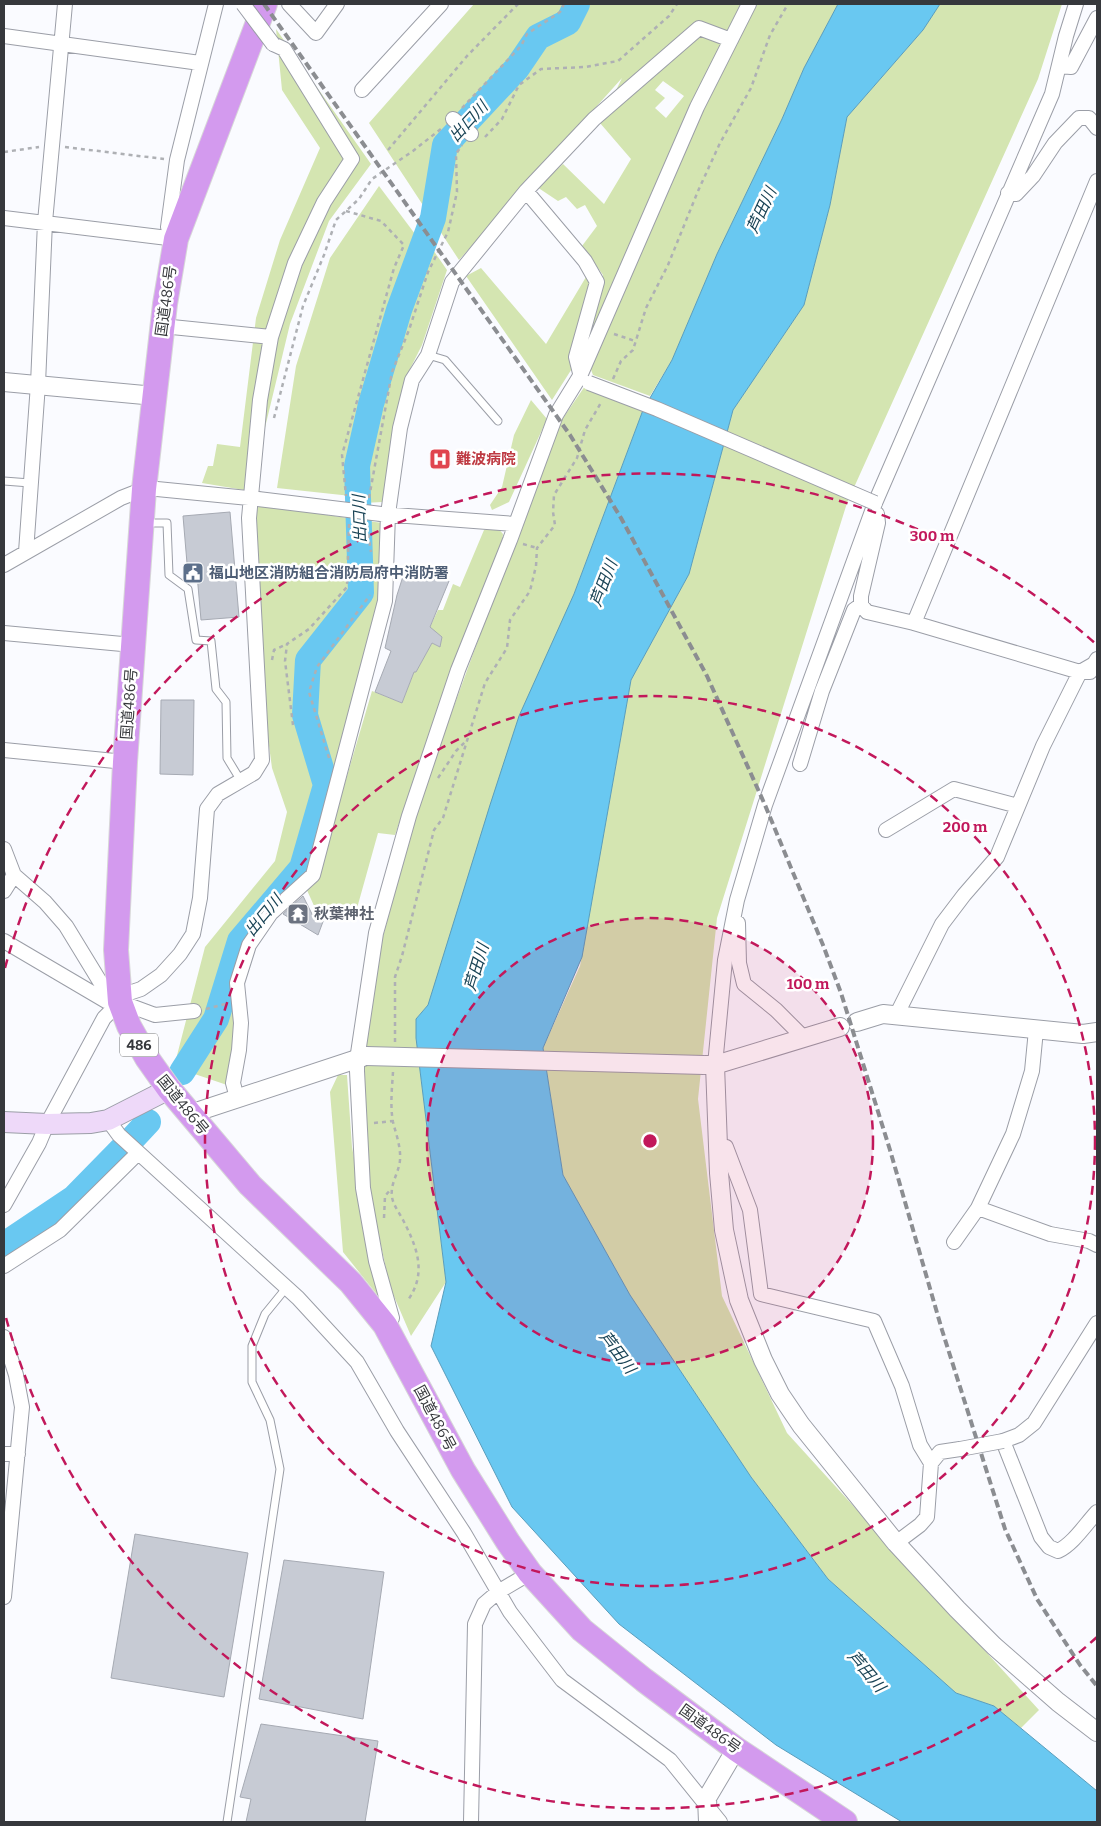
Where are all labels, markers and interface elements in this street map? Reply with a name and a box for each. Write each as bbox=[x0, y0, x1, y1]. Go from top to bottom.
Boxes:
water label: 出口川 bbox=[445, 96, 493, 145]
water label: 芦田川 bbox=[743, 183, 781, 236]
street label: 国道486号 bbox=[152, 264, 180, 338]
hospital icon: 難波病院 bbox=[428, 447, 452, 471]
place label: 難波病院 bbox=[456, 450, 516, 468]
water label: 出口川 bbox=[349, 493, 370, 543]
text: 300 m bbox=[910, 527, 955, 545]
water label: 芦田川 bbox=[586, 556, 622, 609]
public building icon: 福山地区消防組合消防局府中消防署 bbox=[181, 561, 205, 585]
place label: 福山地区消防組合消防局府中消防署 bbox=[208, 564, 449, 582]
street label: 国道486号 bbox=[118, 668, 140, 740]
text: 200 m bbox=[943, 818, 988, 836]
water label: 出口川 bbox=[241, 889, 287, 940]
temple icon: 秋葉神社 bbox=[286, 902, 310, 926]
place label: 秋葉神社 bbox=[314, 905, 374, 923]
water label: 芦田川 bbox=[460, 940, 493, 993]
text: 100 m bbox=[787, 975, 830, 993]
road number: 486 bbox=[120, 1034, 158, 1056]
street label: 国道486号 bbox=[153, 1072, 213, 1138]
centre of rings bbox=[641, 1132, 659, 1150]
water label: 芦田川 bbox=[596, 1327, 641, 1379]
street label: 国道486号 bbox=[410, 1382, 460, 1454]
water label: 芦田川 bbox=[844, 1647, 891, 1697]
street label: 国道486号 bbox=[676, 1701, 744, 1757]

